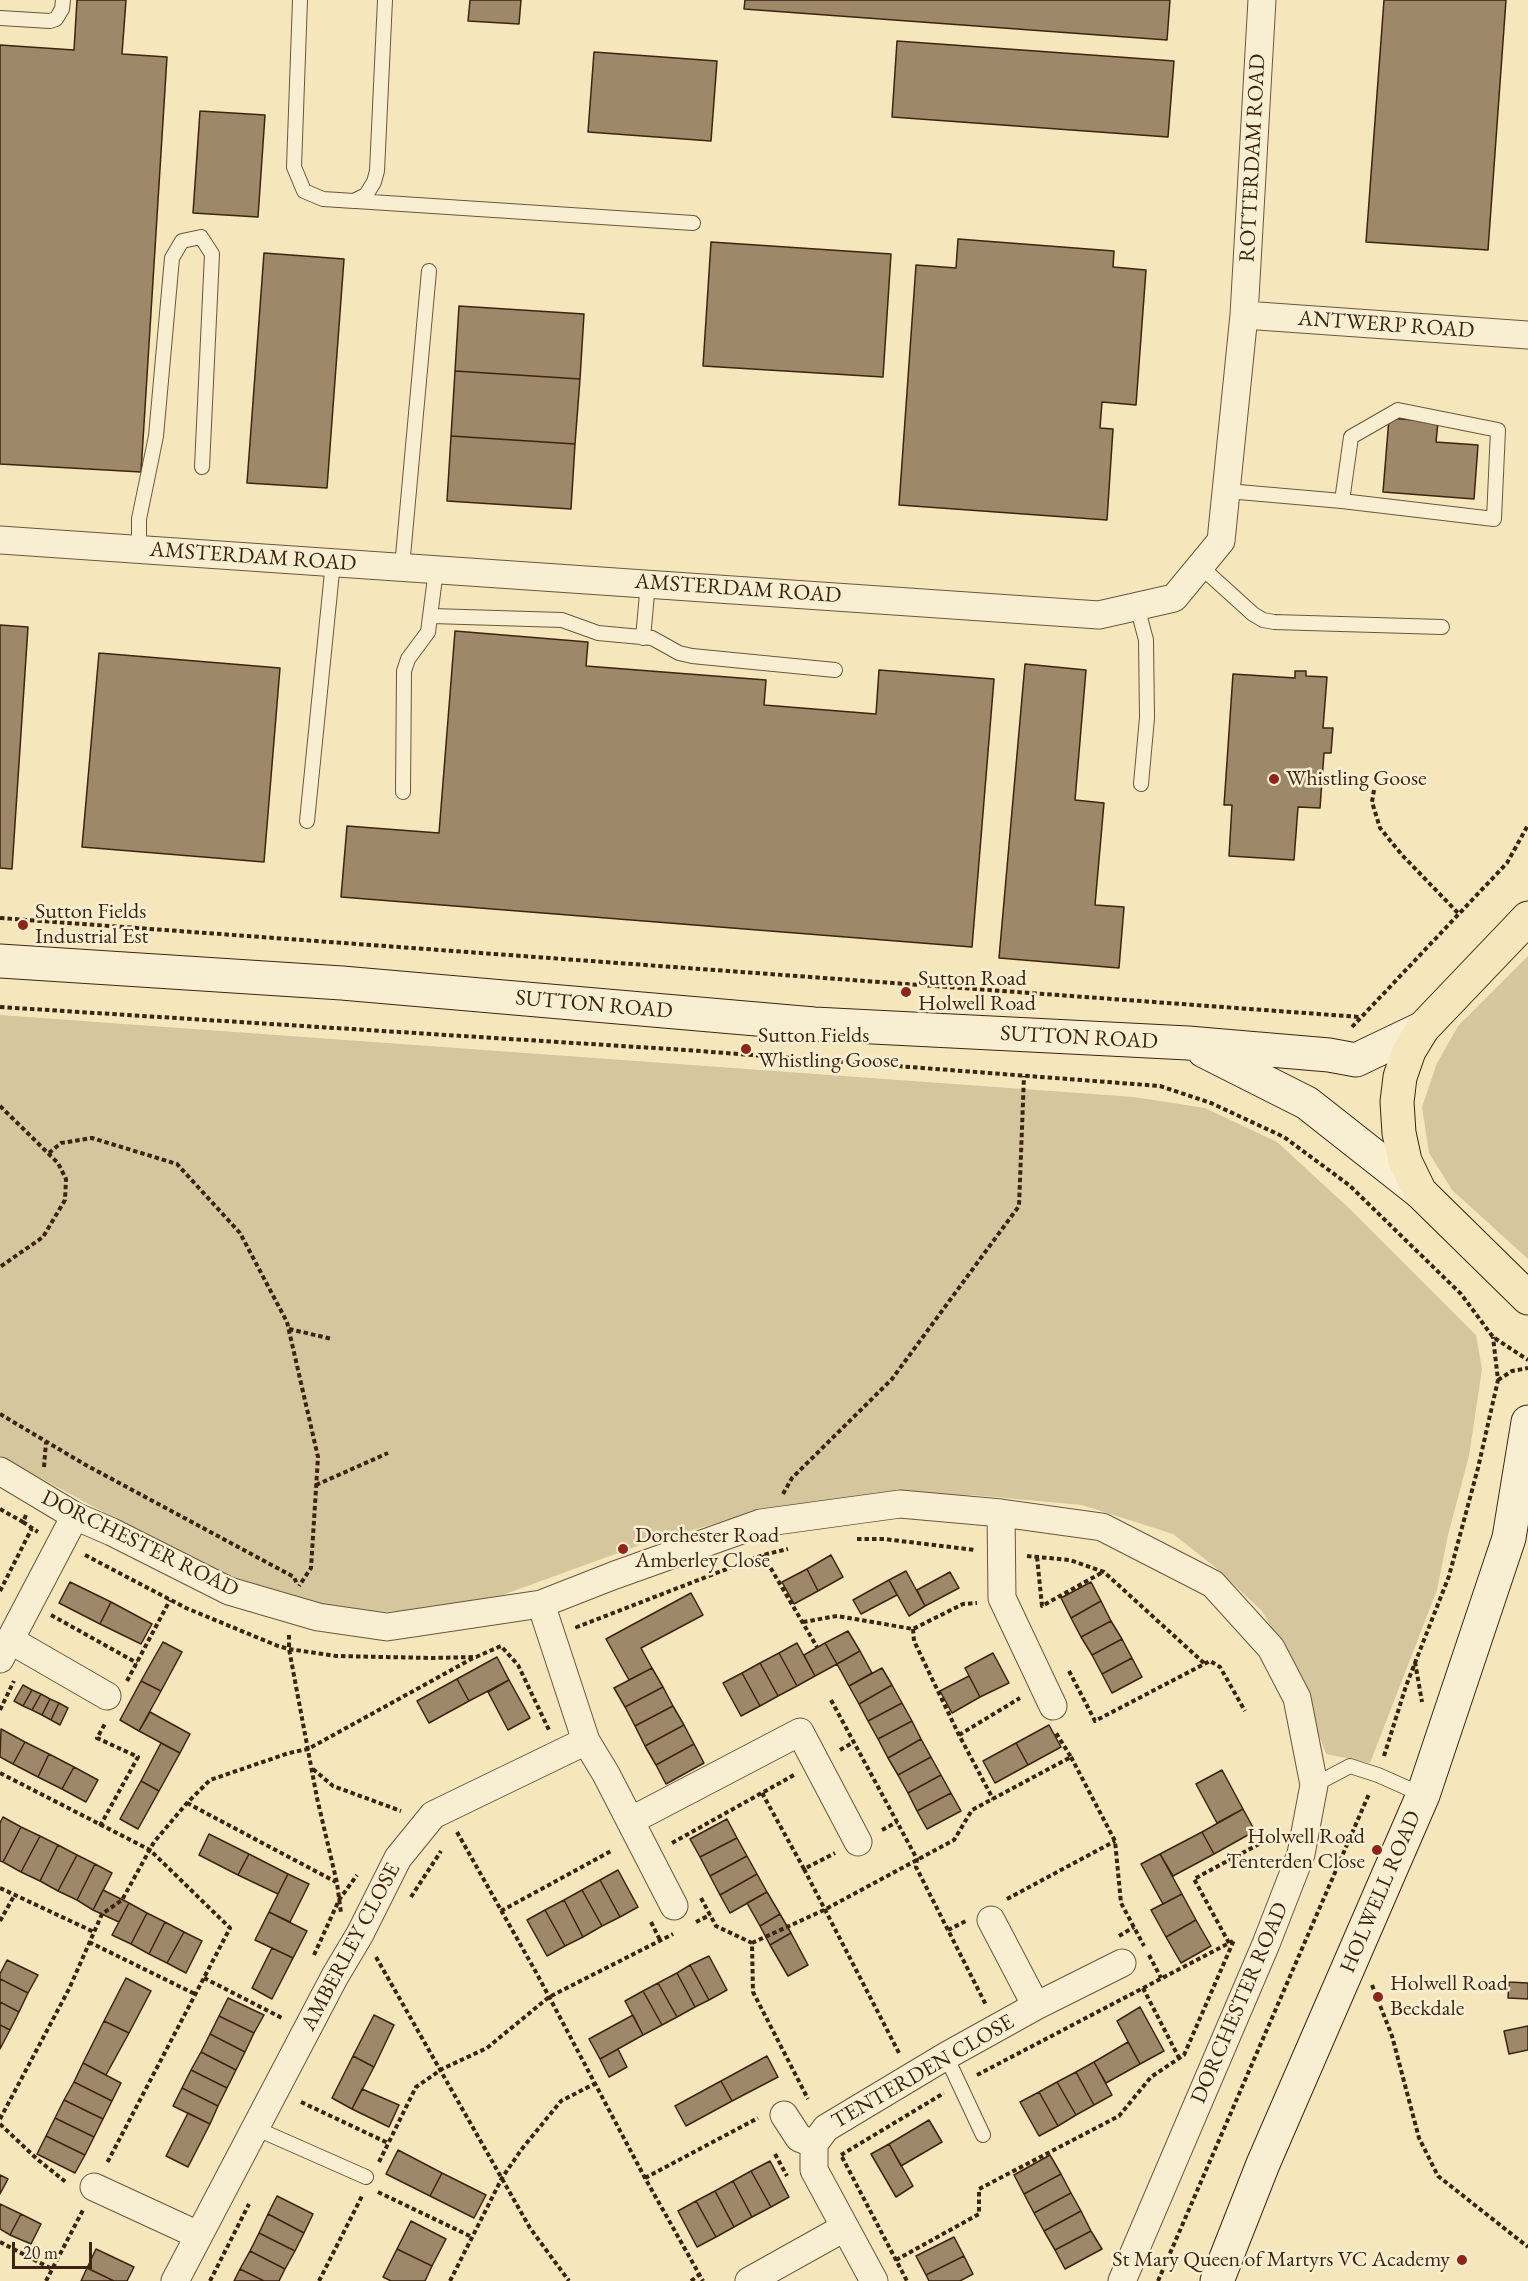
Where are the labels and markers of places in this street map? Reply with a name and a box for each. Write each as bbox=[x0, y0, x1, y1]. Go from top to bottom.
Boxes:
place label: Whistling Goose bbox=[1286, 766, 1427, 792]
marker: Whistling Goose bbox=[1267, 772, 1281, 786]
place label: Sutton Fields Industrial Est bbox=[35, 899, 148, 950]
marker: Sutton Fields Industrial Est bbox=[16, 918, 30, 932]
place label: Sutton Road Holwell Road bbox=[918, 966, 1036, 1017]
marker: Sutton Road Holwell Road bbox=[899, 985, 913, 999]
place label: Sutton Fields Whistling Goose bbox=[758, 1023, 899, 1074]
marker: Sutton Fields Whistling Goose bbox=[739, 1042, 753, 1056]
place label: Dorchester Road Amberley Close bbox=[635, 1523, 779, 1574]
marker: Dorchester Road Amberley Close bbox=[616, 1542, 630, 1556]
place label: Holwell Road Tenterden Close bbox=[1226, 1824, 1365, 1876]
marker: Holwell Road Tenterden Close bbox=[1370, 1843, 1384, 1857]
place label: Holwell Road Beckdale bbox=[1390, 1971, 1508, 2023]
marker: Holwell Road Beckdale bbox=[1371, 1990, 1385, 2004]
place label: St Mary Queen of Martyrs VC Academy bbox=[1112, 2247, 1450, 2273]
marker: St Mary Queen of Martyrs VC Academy bbox=[1455, 2253, 1469, 2267]

